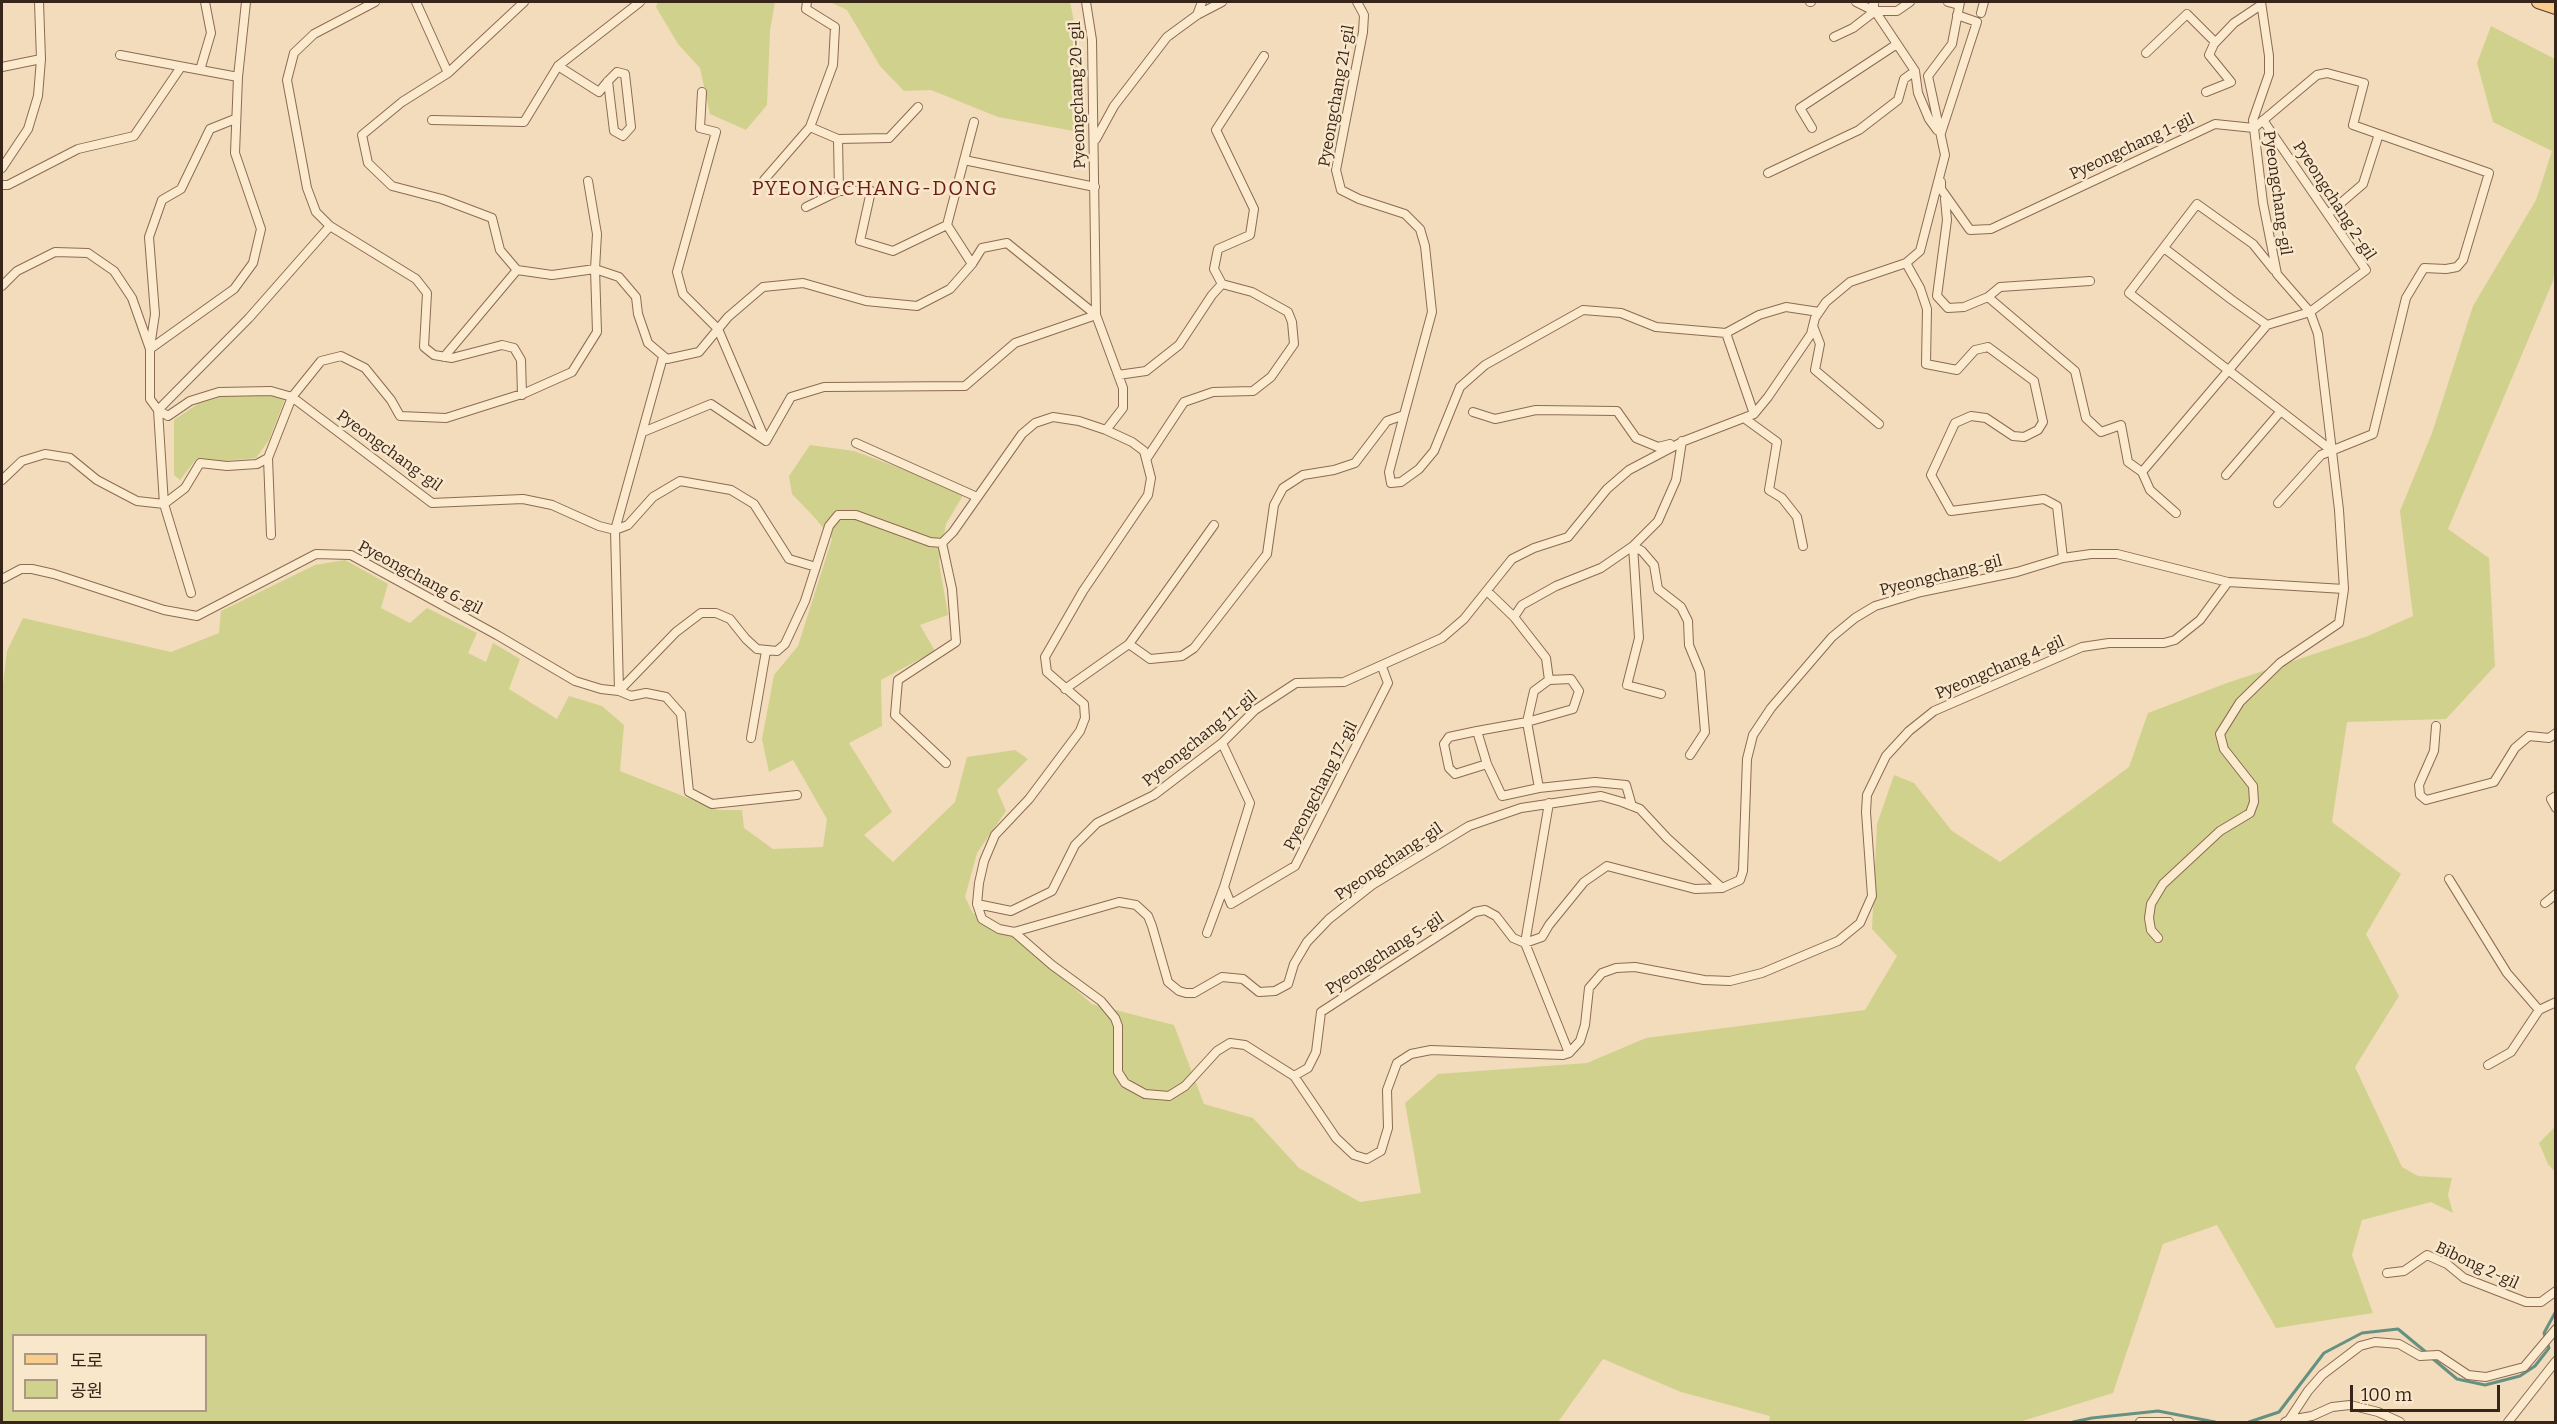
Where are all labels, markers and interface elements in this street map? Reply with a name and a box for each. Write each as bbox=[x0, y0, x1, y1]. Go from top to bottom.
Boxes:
street label: Pyeongchang 20-gil bbox=[1066, 21, 1090, 169]
street label: Pyeongchang 21-gil bbox=[1315, 24, 1359, 168]
street label: Pyeongchang 1-gil bbox=[2067, 110, 2197, 184]
street label: Pyeongchang-gil bbox=[2259, 130, 2295, 256]
street label: Pyeongchang 2-gil bbox=[2289, 138, 2379, 264]
district label: PYEONGCHANG-DONG bbox=[752, 177, 998, 201]
street label: Pyeongchang-gil bbox=[333, 406, 445, 496]
street label: Pyeongchang 6-gil bbox=[355, 537, 485, 619]
street label: Pyeongchang-gil bbox=[1878, 552, 2004, 600]
street label: Pyeongchang 4-gil bbox=[1933, 632, 2067, 704]
street label: Pyeongchang 11-gil bbox=[1139, 687, 1261, 791]
street label: Pyeongchang 17-gil bbox=[1280, 718, 1362, 854]
street label: Pyeongchang-gil bbox=[1332, 819, 1446, 905]
street label: Pyeongchang 5-gil bbox=[1322, 909, 1448, 999]
street label: Bibong 2-gil bbox=[2432, 1238, 2522, 1294]
legend bbox=[12, 1334, 207, 1412]
text: 도로 bbox=[70, 1350, 103, 1372]
scale bar bbox=[2353, 1373, 2503, 1411]
text: 공원 bbox=[70, 1380, 103, 1402]
text: 100 m bbox=[2361, 1384, 2412, 1406]

